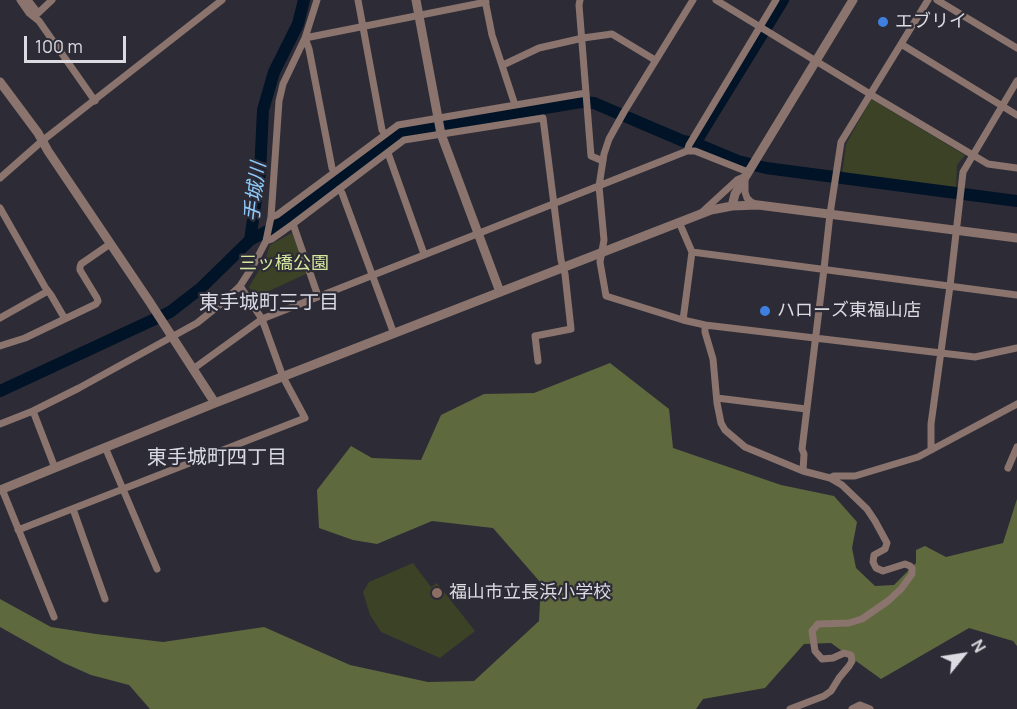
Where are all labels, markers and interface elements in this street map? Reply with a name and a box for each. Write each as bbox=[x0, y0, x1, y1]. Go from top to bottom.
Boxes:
place label: エブリイ bbox=[895, 11, 967, 33]
marker: エブリイ bbox=[876, 15, 890, 29]
scale bar bbox=[27, 24, 129, 62]
text: 100 m bbox=[35, 34, 83, 58]
water label: 手城川 bbox=[240, 161, 272, 223]
park label: 三ッ橋公園 bbox=[239, 253, 329, 275]
district label: 東手城町三丁目 bbox=[199, 291, 339, 315]
place label: ハローズ東福山店 bbox=[777, 300, 921, 322]
marker: ハローズ東福山店 bbox=[758, 304, 772, 318]
district label: 東手城町四丁目 bbox=[147, 446, 287, 470]
place label: 福山市立長浜小学校 bbox=[449, 582, 611, 604]
marker: 福山市立長浜小学校 bbox=[430, 586, 444, 600]
north arrow bbox=[933, 625, 993, 685]
text: N bbox=[966, 636, 991, 656]

